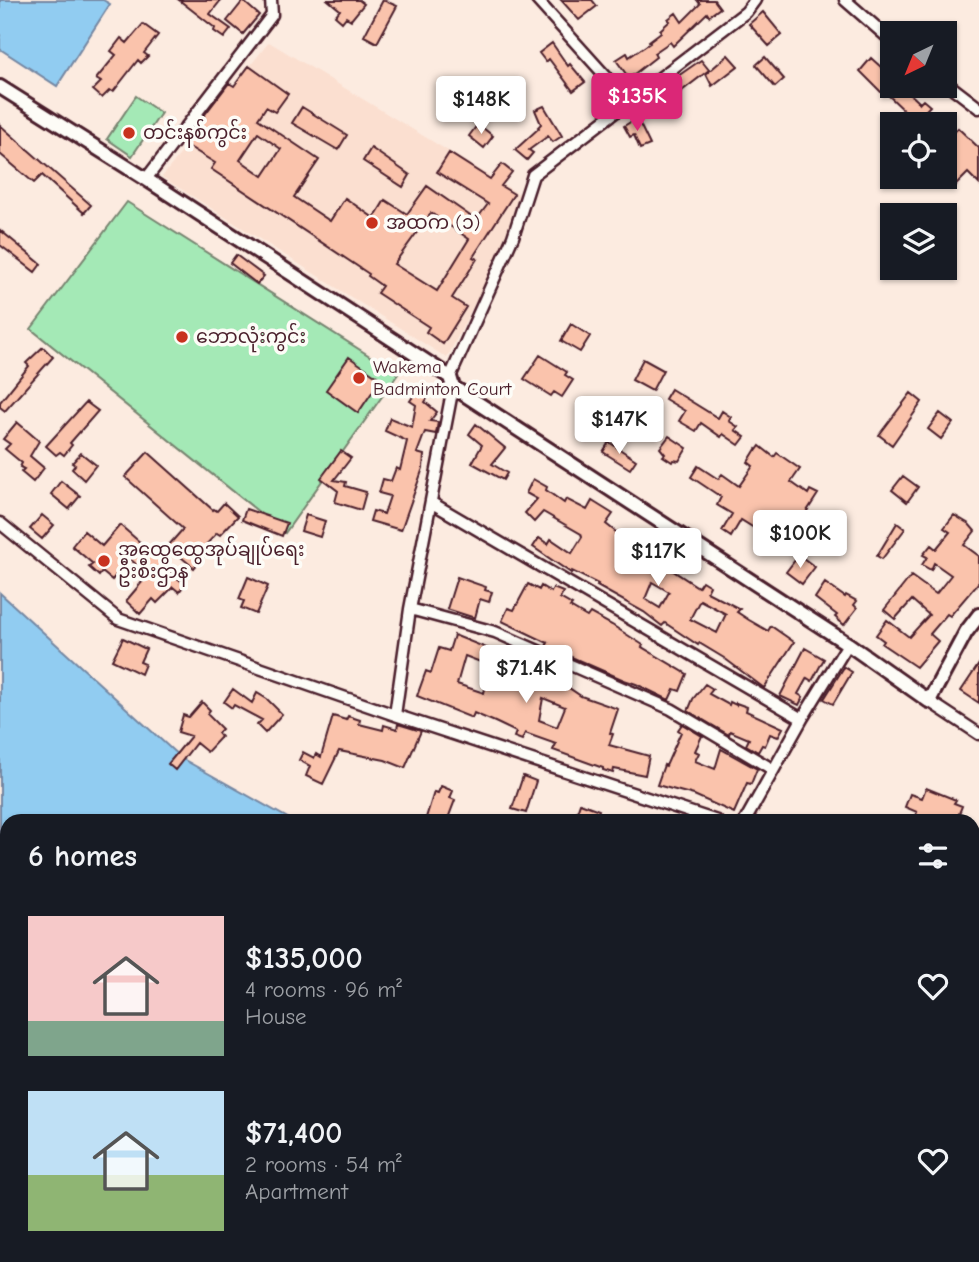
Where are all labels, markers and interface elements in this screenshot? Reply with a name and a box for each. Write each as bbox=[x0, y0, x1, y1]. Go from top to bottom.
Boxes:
north arrow bbox=[880, 21, 957, 98]
map controls bbox=[880, 21, 957, 280]
pin: $135K bbox=[588, 74, 686, 133]
pin: $148K bbox=[432, 76, 530, 136]
text: $135K bbox=[607, 82, 667, 109]
text: $148K bbox=[452, 85, 510, 112]
button: locate bbox=[880, 112, 957, 189]
place label: တင်းနစ်ကွင်း bbox=[143, 118, 247, 148]
marker: တင်းနစ်ကွင်း bbox=[121, 125, 137, 141]
button: layers bbox=[880, 203, 957, 280]
place label: အထက (၁) bbox=[386, 212, 480, 234]
marker: အထက (၁) bbox=[364, 215, 380, 231]
place label: ဘောလုံးကွင်း bbox=[196, 322, 306, 353]
marker: ဘောလုံးကွင်း bbox=[174, 329, 190, 345]
place label: Wakema Badminton Court bbox=[373, 356, 512, 400]
marker: Wakema Badminton Court bbox=[351, 370, 367, 386]
pin: $147K bbox=[570, 396, 668, 456]
text: $147K bbox=[591, 405, 647, 432]
pin: $100K bbox=[751, 510, 849, 570]
text: $100K bbox=[769, 519, 831, 546]
pin: $117K bbox=[609, 528, 707, 588]
place label: အထွေထွေအုပ်ချုပ်ရေး ဦးစီးဌာန bbox=[118, 535, 305, 587]
text: $117K bbox=[630, 537, 686, 564]
marker: အထွေထွေအုပ်ချုပ်ရေး ဦးစီးဌာန bbox=[96, 553, 112, 569]
pin: $71.4K bbox=[469, 646, 583, 705]
text: $71.4K bbox=[495, 654, 557, 681]
icon: filters bbox=[914, 837, 952, 875]
text: 6 homes bbox=[28, 839, 137, 874]
text: $135,000 bbox=[245, 941, 363, 976]
icon: home bbox=[84, 944, 168, 1028]
icon: heart bbox=[914, 967, 952, 1005]
text: 4 rooms · 96 m² bbox=[245, 976, 402, 1003]
text: House bbox=[245, 1003, 307, 1030]
text: $71,400 bbox=[245, 1116, 342, 1151]
icon: home bbox=[84, 1119, 168, 1203]
icon: heart bbox=[914, 1142, 952, 1180]
text: 2 rooms · 54 m² bbox=[245, 1151, 402, 1178]
text: Apartment bbox=[245, 1178, 348, 1205]

